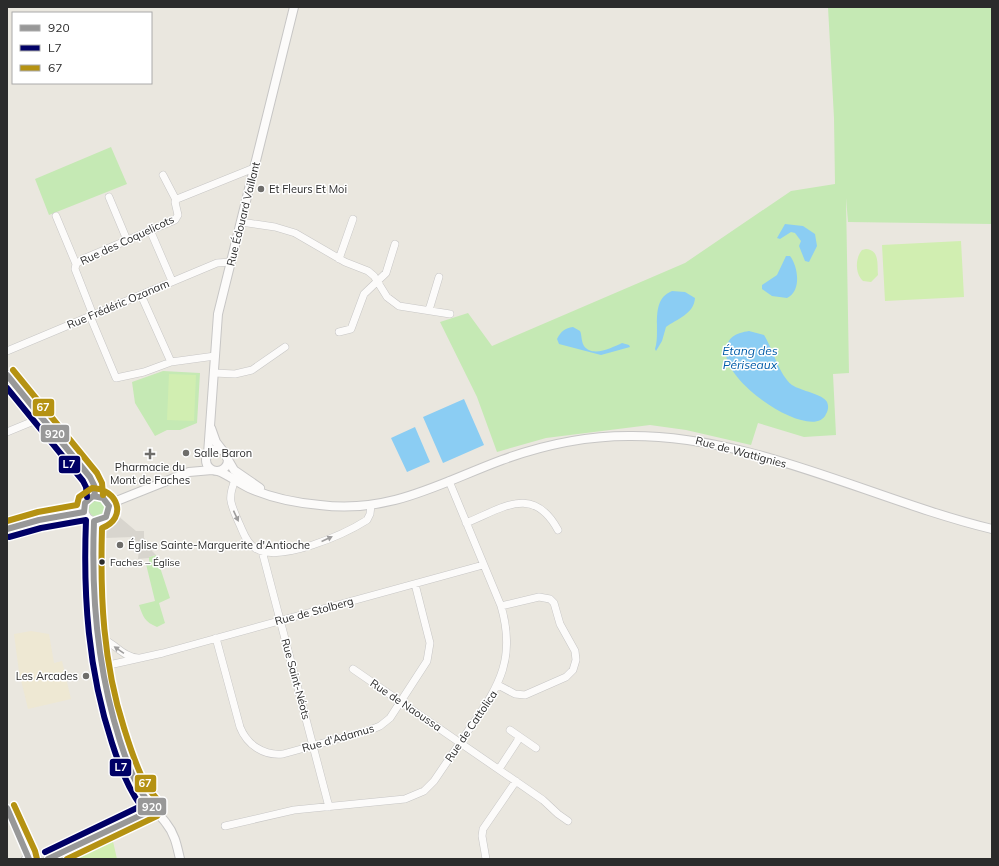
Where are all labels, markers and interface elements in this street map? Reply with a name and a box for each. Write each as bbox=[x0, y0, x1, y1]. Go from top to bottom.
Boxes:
legend bbox=[12, 12, 152, 84]
text: 920 bbox=[48, 20, 70, 35]
text: L7 bbox=[48, 40, 62, 55]
text: 67 bbox=[48, 60, 62, 75]
street label: Rue Édouard Vaillant bbox=[223, 160, 263, 268]
place label: Et Fleurs Et Moi bbox=[269, 182, 347, 196]
marker: Et Fleurs Et Moi bbox=[256, 184, 266, 194]
street label: Rue des Coquelicots bbox=[78, 212, 176, 268]
street label: Rue Frédéric Ozanam bbox=[65, 276, 171, 332]
water label: Étang des Périseaux bbox=[722, 343, 778, 372]
line badge: 67 bbox=[32, 398, 55, 417]
text: 67 bbox=[36, 400, 50, 414]
line badge: 920 bbox=[40, 424, 70, 443]
text: 920 bbox=[45, 427, 65, 441]
street label: Rue de Wattignies bbox=[694, 433, 788, 471]
place label: Salle Baron bbox=[194, 446, 252, 460]
marker: Salle Baron bbox=[181, 448, 191, 458]
marker: Pharmacie du Mont de Faches bbox=[145, 449, 155, 459]
line badge: L7 bbox=[58, 455, 81, 474]
text: L7 bbox=[63, 457, 76, 471]
place label: Pharmacie du Mont de Faches bbox=[110, 460, 190, 487]
one-way arrow bbox=[233, 511, 239, 522]
one-way arrow bbox=[321, 536, 333, 542]
place label: Église Sainte-Marguerite d'Antioche bbox=[128, 538, 310, 552]
marker: Église Sainte-Marguerite d'Antioche bbox=[115, 540, 125, 550]
place label: Faches – Église bbox=[110, 556, 180, 569]
marker: Faches – Église bbox=[97, 557, 107, 567]
street label: Rue de Stolberg bbox=[273, 594, 355, 628]
street label: Rue Saint-Néots bbox=[278, 637, 314, 721]
one-way arrow bbox=[114, 646, 124, 654]
place label: Les Arcades bbox=[16, 669, 78, 683]
marker: Les Arcades bbox=[81, 671, 91, 681]
street label: Rue de Naoussa bbox=[368, 676, 444, 734]
street label: Rue de Cattolica bbox=[442, 688, 500, 764]
street label: Rue d'Adamus bbox=[300, 721, 376, 755]
line badge: L7 bbox=[109, 758, 132, 777]
text: L7 bbox=[115, 760, 128, 774]
line badge: 67 bbox=[134, 774, 157, 793]
text: 67 bbox=[138, 776, 152, 790]
line badge: 920 bbox=[137, 797, 167, 816]
text: 920 bbox=[142, 800, 162, 814]

